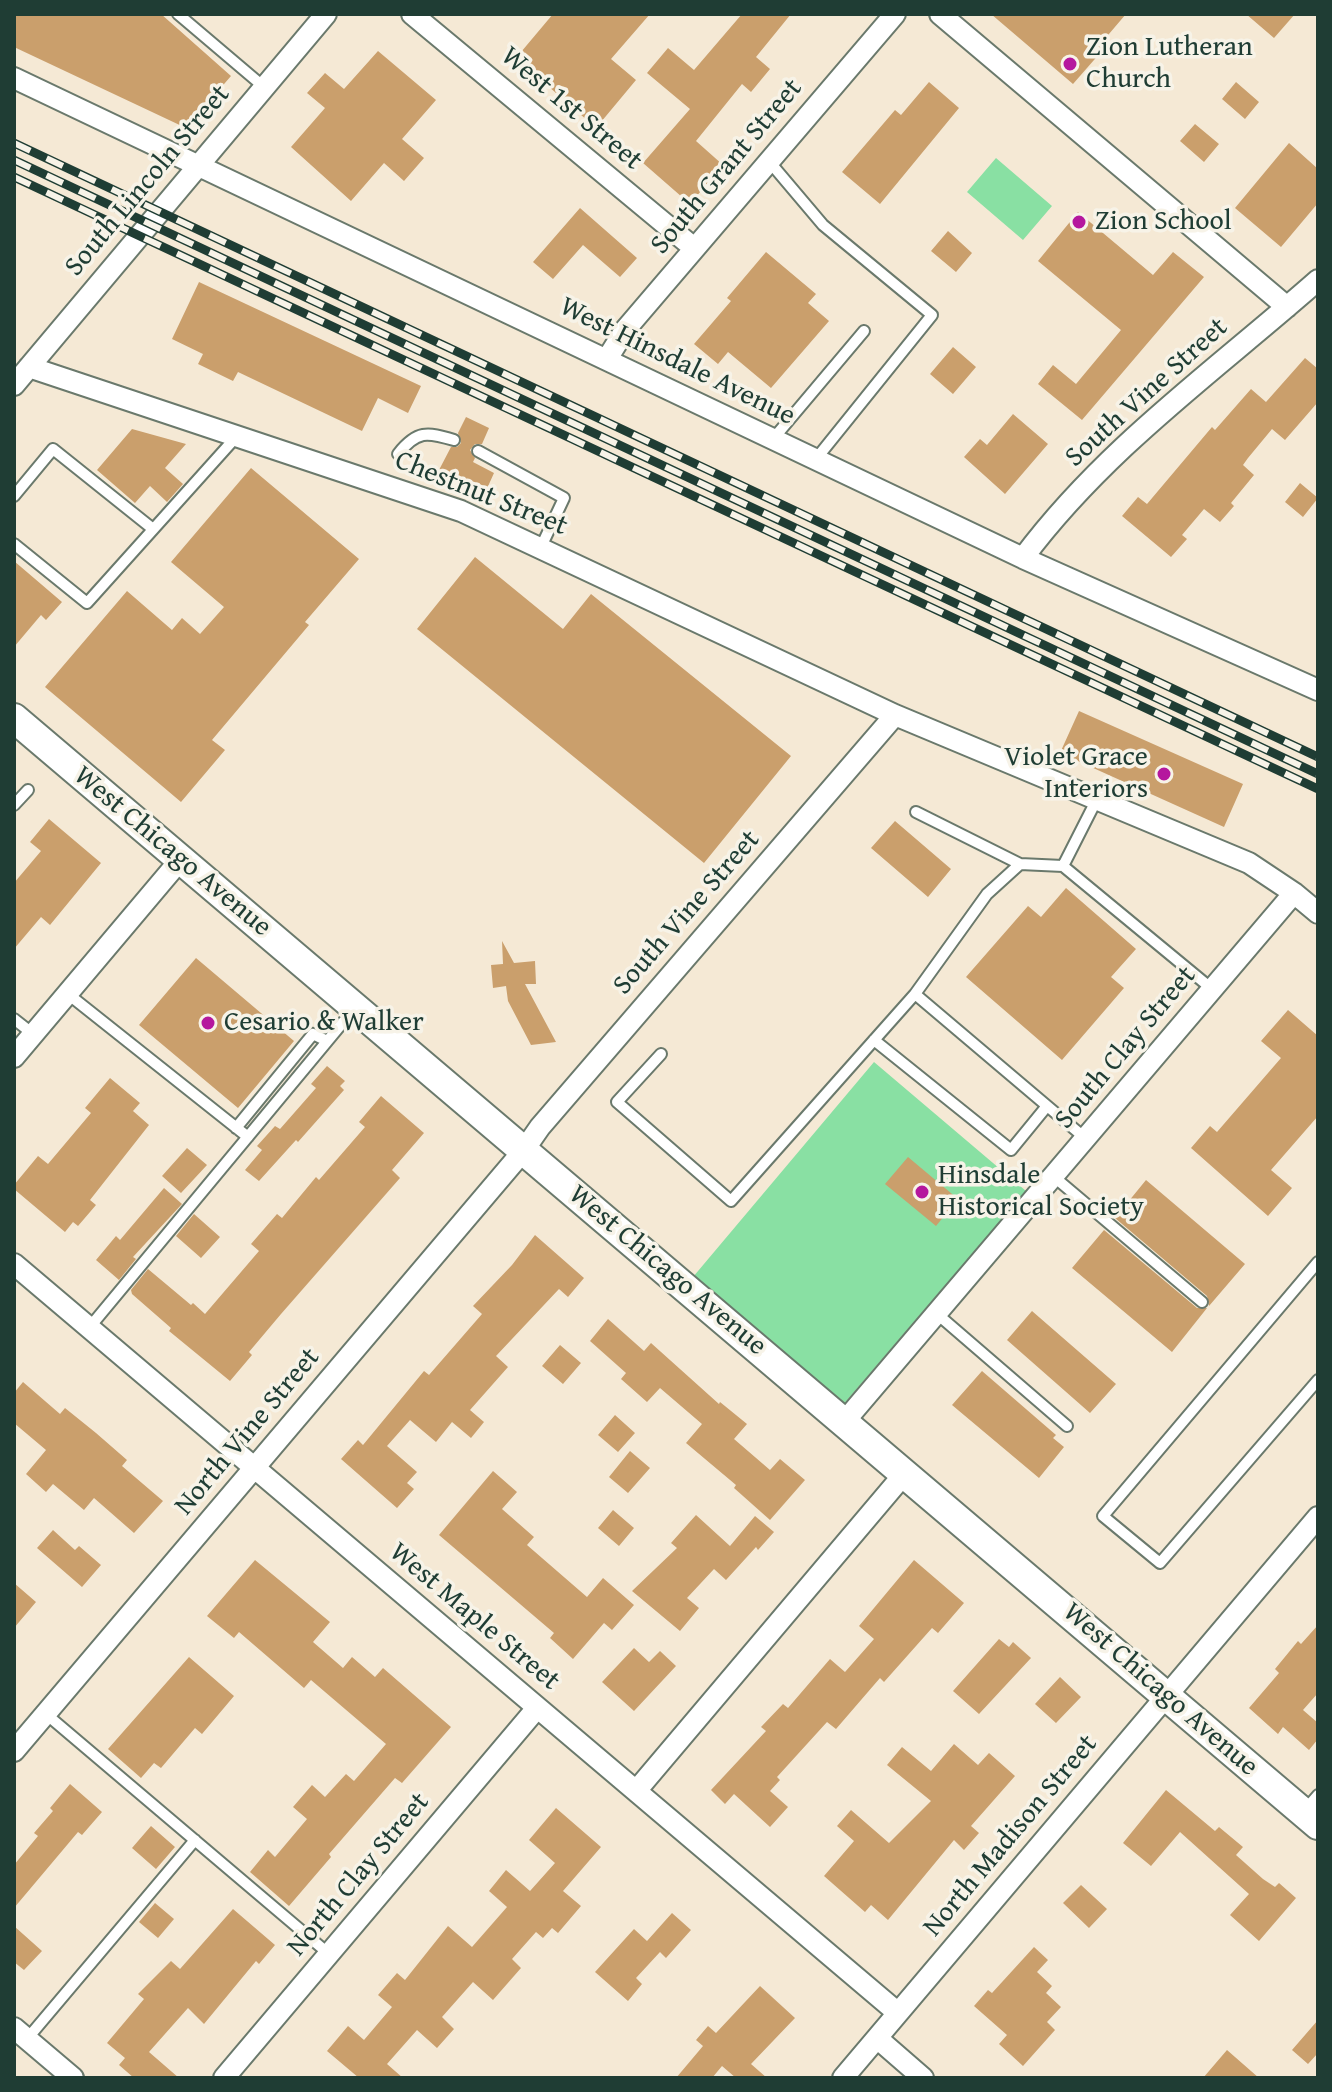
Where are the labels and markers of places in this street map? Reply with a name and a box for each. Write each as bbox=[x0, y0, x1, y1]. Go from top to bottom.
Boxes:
place label: Zion Lutheran Church bbox=[1086, 31, 1253, 97]
marker: Zion Lutheran Church bbox=[1061, 55, 1079, 73]
place label: Zion School bbox=[1095, 205, 1232, 239]
marker: Zion School bbox=[1070, 213, 1088, 231]
place label: Violet Grace Interiors bbox=[1004, 741, 1148, 807]
marker: Violet Grace Interiors bbox=[1155, 765, 1173, 783]
place label: Cesario & Walker bbox=[224, 1006, 424, 1040]
marker: Cesario & Walker bbox=[199, 1014, 217, 1032]
place label: Hinsdale Historical Society bbox=[938, 1159, 1144, 1225]
marker: Hinsdale Historical Society bbox=[913, 1183, 931, 1201]

